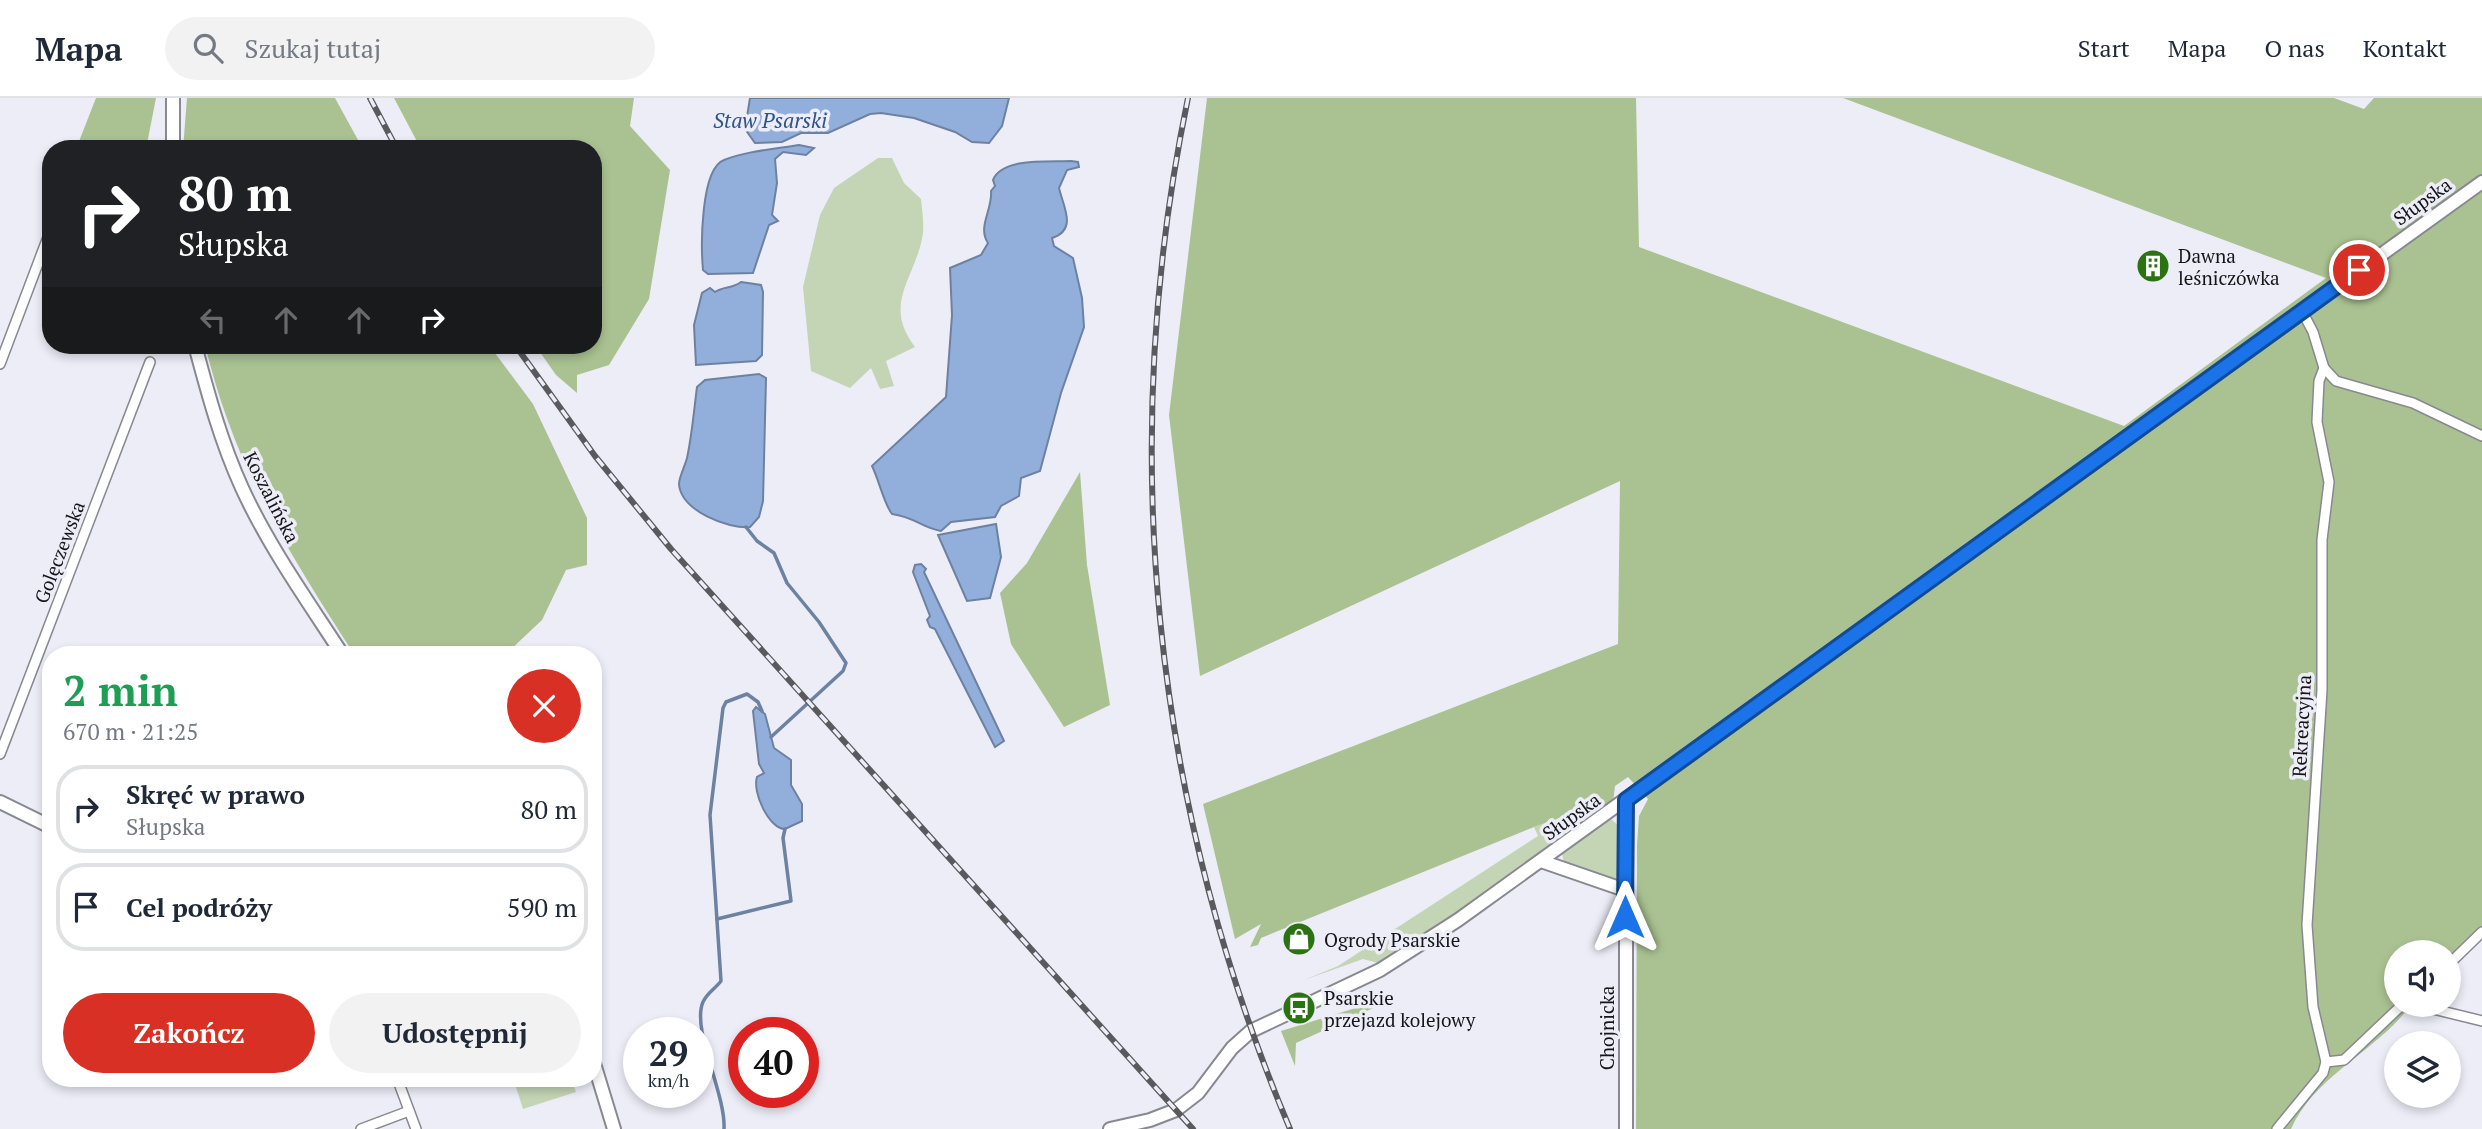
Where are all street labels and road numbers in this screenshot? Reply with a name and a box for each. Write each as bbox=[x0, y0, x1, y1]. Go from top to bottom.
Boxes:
street label: Słupska bbox=[2388, 171, 2456, 230]
street label: Koszalińska bbox=[238, 447, 306, 547]
street label: Golęczewska bbox=[28, 497, 90, 607]
street label: Rekreacyjna bbox=[2286, 674, 2316, 778]
street label: Słupska bbox=[1537, 786, 1605, 845]
street label: Chojnicka bbox=[1594, 985, 1619, 1070]

